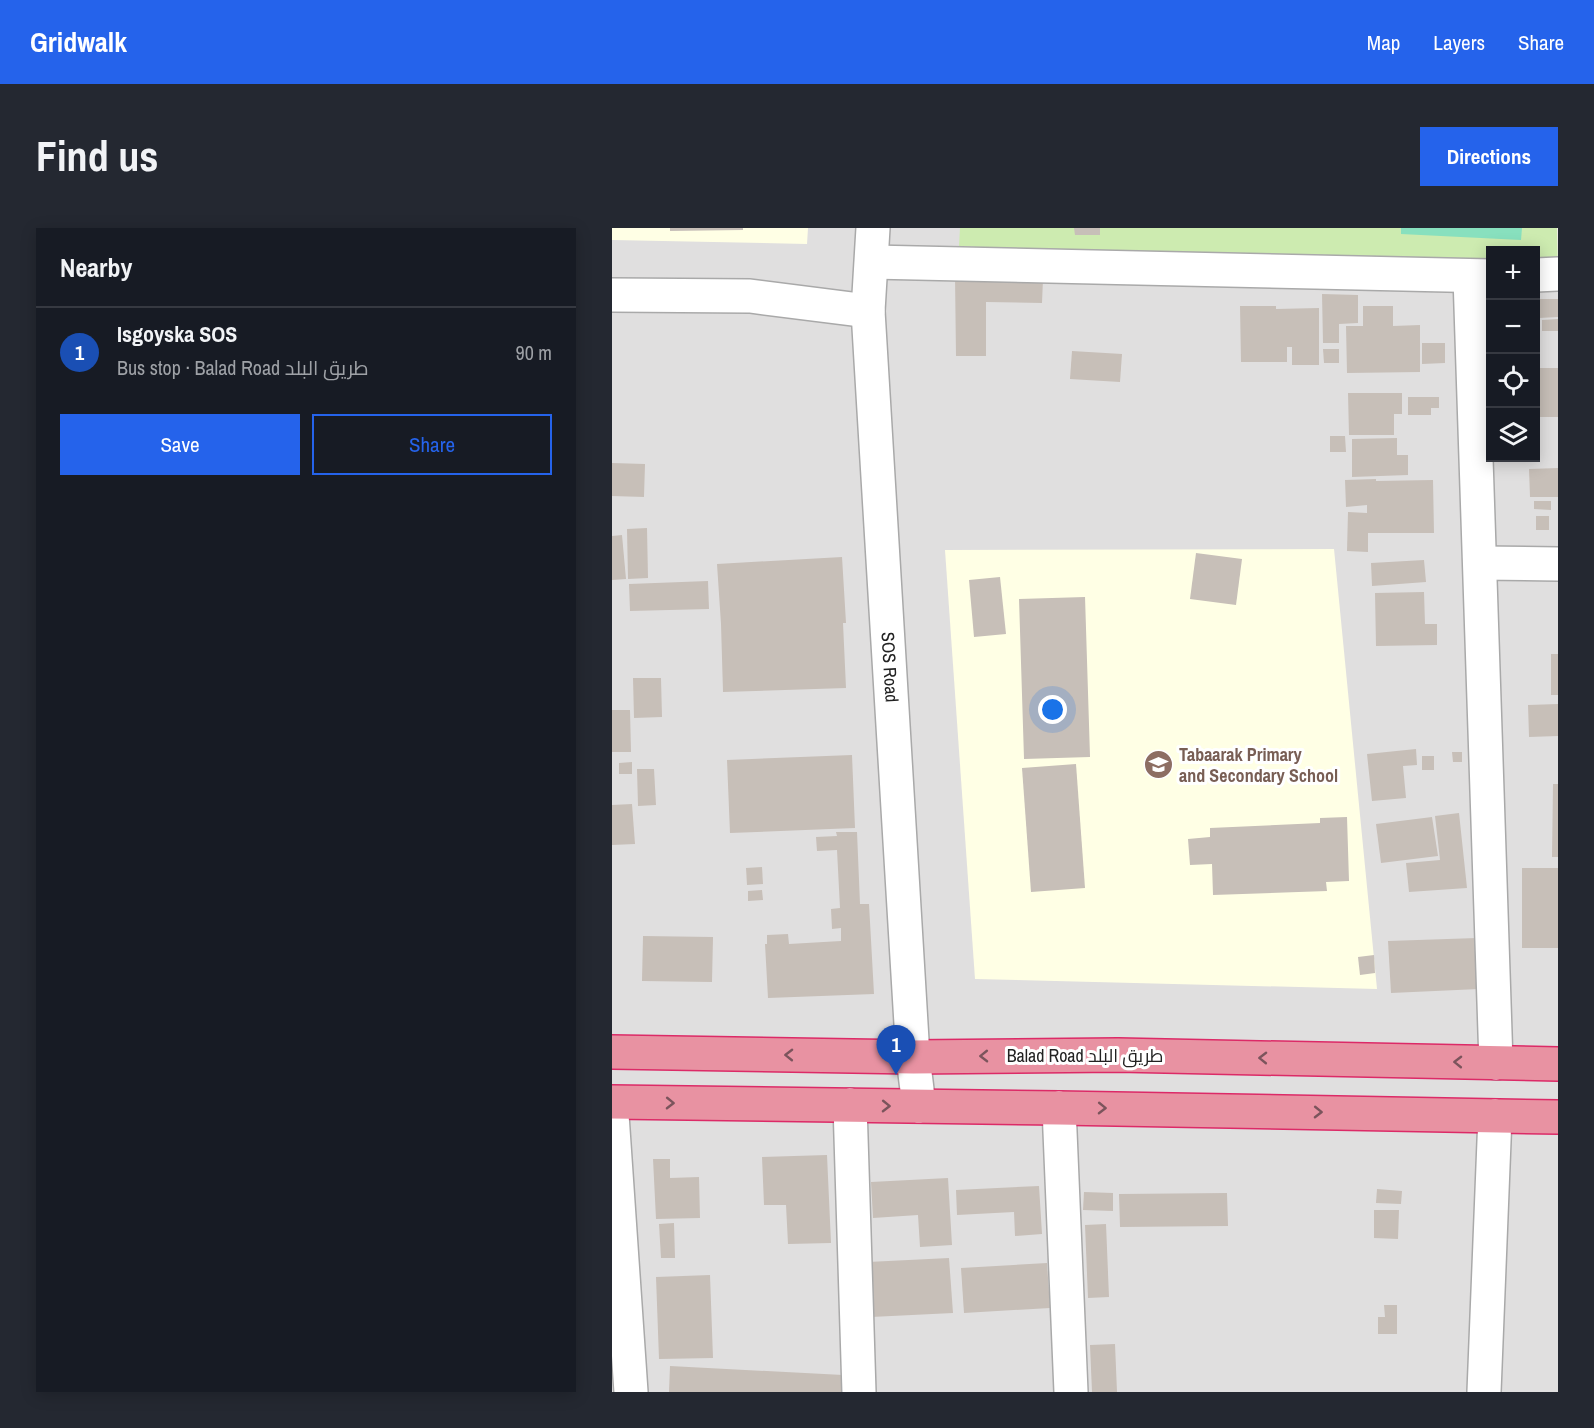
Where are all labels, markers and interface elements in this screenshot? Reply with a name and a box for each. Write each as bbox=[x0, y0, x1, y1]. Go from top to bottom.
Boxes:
text: Gridwalk bbox=[30, 23, 127, 61]
text: Map bbox=[1367, 28, 1400, 57]
text: Layers bbox=[1433, 28, 1485, 57]
text: Share bbox=[1518, 28, 1564, 57]
button: Directions bbox=[1420, 127, 1558, 186]
text: Find us bbox=[36, 128, 158, 184]
map controls bbox=[1486, 246, 1540, 462]
button: + bbox=[1486, 246, 1540, 300]
text: Nearby bbox=[60, 250, 132, 285]
button: − bbox=[1486, 300, 1540, 354]
text: Isgoyska SOS bbox=[117, 319, 237, 349]
text: 1 bbox=[75, 339, 84, 366]
text: 90 m bbox=[516, 339, 552, 366]
text: Bus stop · Balad Road طريق البلد bbox=[117, 354, 369, 381]
button: locate bbox=[1486, 354, 1540, 408]
button: layers bbox=[1486, 408, 1540, 462]
button: Save bbox=[60, 414, 300, 475]
button: Share bbox=[312, 414, 552, 475]
street label: SOS Road bbox=[875, 631, 905, 703]
your location bbox=[1038, 695, 1067, 724]
place label: Tabaarak Primary and Secondary School bbox=[1179, 742, 1338, 788]
school or university icon: Tabaarak Primary and Secondary School bbox=[1142, 749, 1174, 781]
pin: 1 bbox=[876, 1026, 916, 1075]
street label: Balad Road طريق البلد bbox=[1007, 1043, 1163, 1068]
one-way arrow bbox=[784, 1048, 793, 1061]
one-way arrow bbox=[979, 1050, 988, 1062]
one-way arrow bbox=[1258, 1052, 1267, 1064]
one-way arrow bbox=[1453, 1056, 1462, 1068]
one-way arrow bbox=[666, 1097, 675, 1109]
one-way arrow bbox=[882, 1100, 891, 1112]
one-way arrow bbox=[1098, 1102, 1107, 1115]
one-way arrow bbox=[1314, 1106, 1323, 1119]

